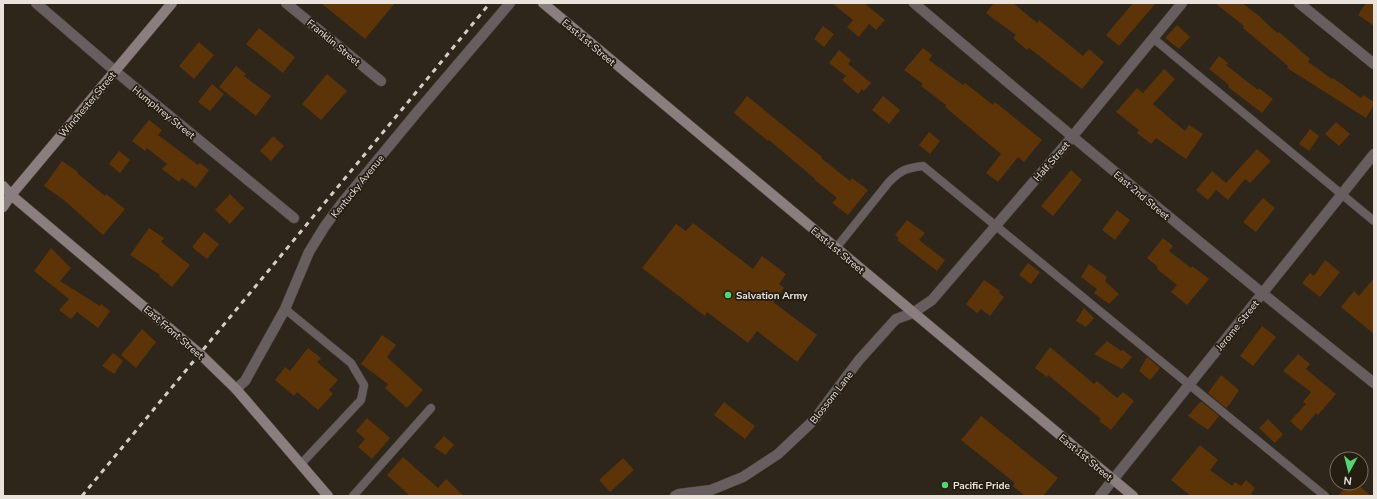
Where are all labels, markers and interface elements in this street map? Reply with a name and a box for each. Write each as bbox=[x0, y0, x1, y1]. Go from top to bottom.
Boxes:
street label: Franklin Street bbox=[304, 16, 363, 70]
street label: East 1st Street bbox=[559, 16, 619, 70]
street label: Winchester Street bbox=[56, 69, 120, 140]
street label: Humphrey Street bbox=[129, 83, 198, 143]
street label: Half Street bbox=[1030, 138, 1073, 185]
street label: Kentucky Avenue bbox=[328, 152, 388, 221]
street label: East 2nd Street bbox=[1110, 168, 1173, 224]
street label: East 1st Street bbox=[808, 224, 868, 278]
place label: Salvation Army bbox=[736, 289, 808, 303]
marker: Salvation Army bbox=[723, 290, 733, 300]
street label: Jerome Street bbox=[1212, 297, 1263, 355]
street label: East Front Street bbox=[140, 303, 207, 363]
street label: Blossom Lane bbox=[807, 368, 857, 427]
street label: East 1st Street bbox=[1056, 431, 1116, 485]
north arrow bbox=[1329, 451, 1369, 491]
text: N bbox=[1343, 472, 1353, 488]
place label: Pacific Pride bbox=[953, 479, 1010, 493]
marker: Pacific Pride bbox=[940, 480, 950, 490]

